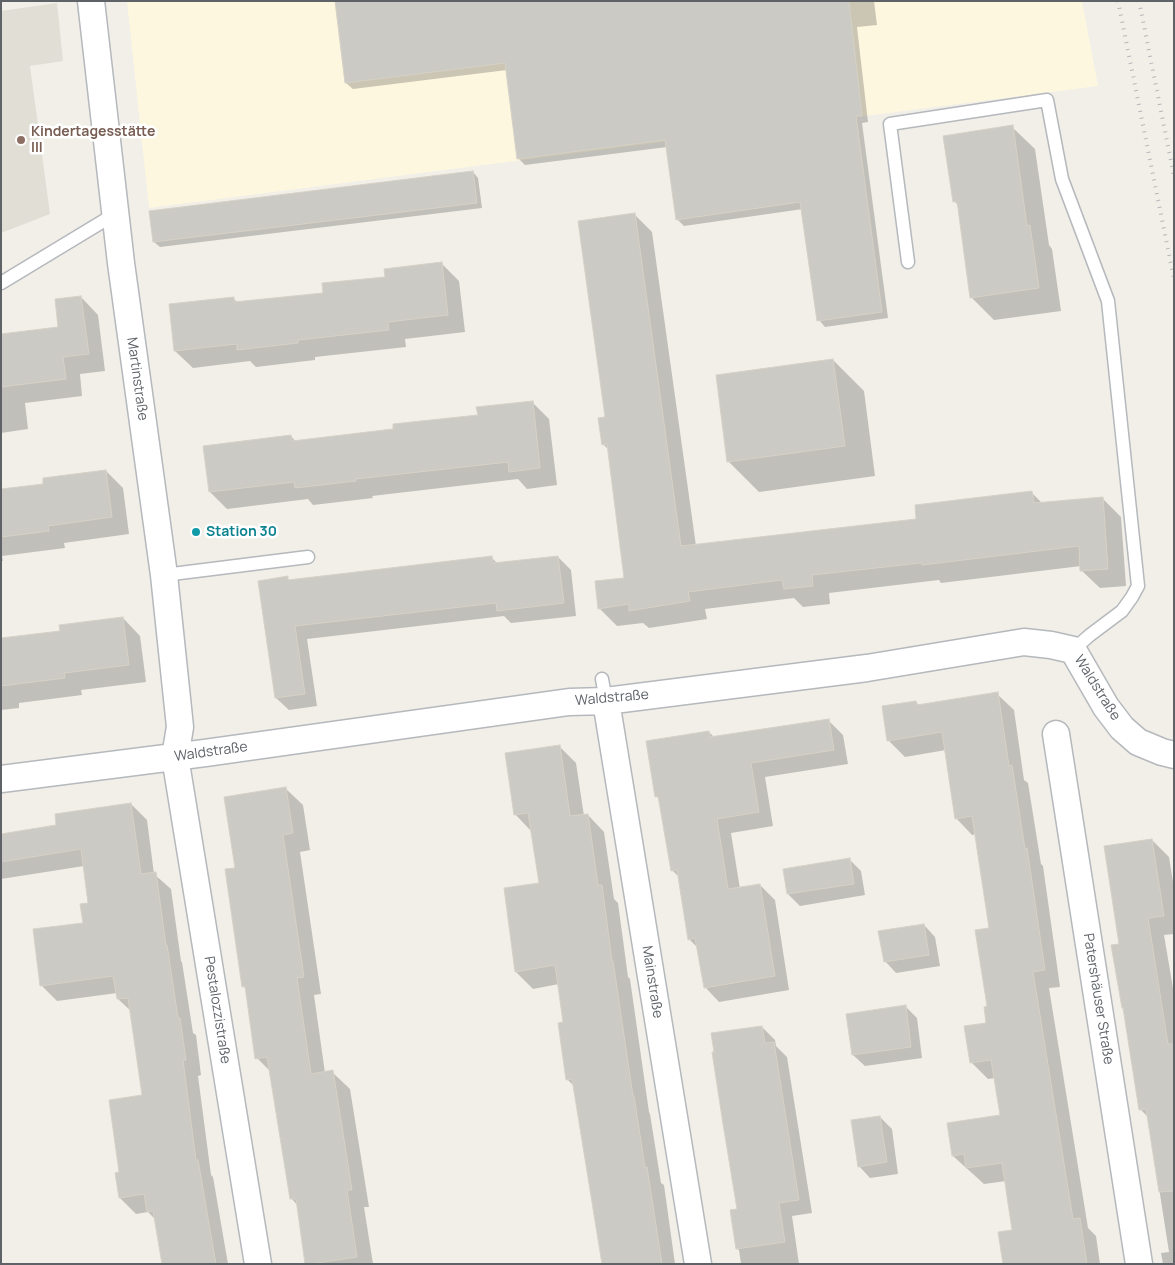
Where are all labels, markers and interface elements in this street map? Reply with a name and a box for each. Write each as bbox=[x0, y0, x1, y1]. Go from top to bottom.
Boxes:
place label: Kindertagesstätte III bbox=[31, 124, 155, 156]
marker: Kindertagesstätte III bbox=[15, 134, 27, 146]
street label: Martinstraße bbox=[123, 336, 151, 422]
place label: Station 30 bbox=[206, 524, 277, 540]
marker: Station 30 bbox=[190, 526, 202, 538]
street label: Waldstraße bbox=[1070, 652, 1124, 724]
street label: Waldstraße bbox=[574, 686, 650, 710]
street label: Waldstraße bbox=[173, 739, 249, 765]
street label: Patershäuser Straße bbox=[1079, 932, 1117, 1066]
street label: Mainstraße bbox=[638, 945, 666, 1019]
street label: Pestalozzistraße bbox=[200, 955, 234, 1065]

